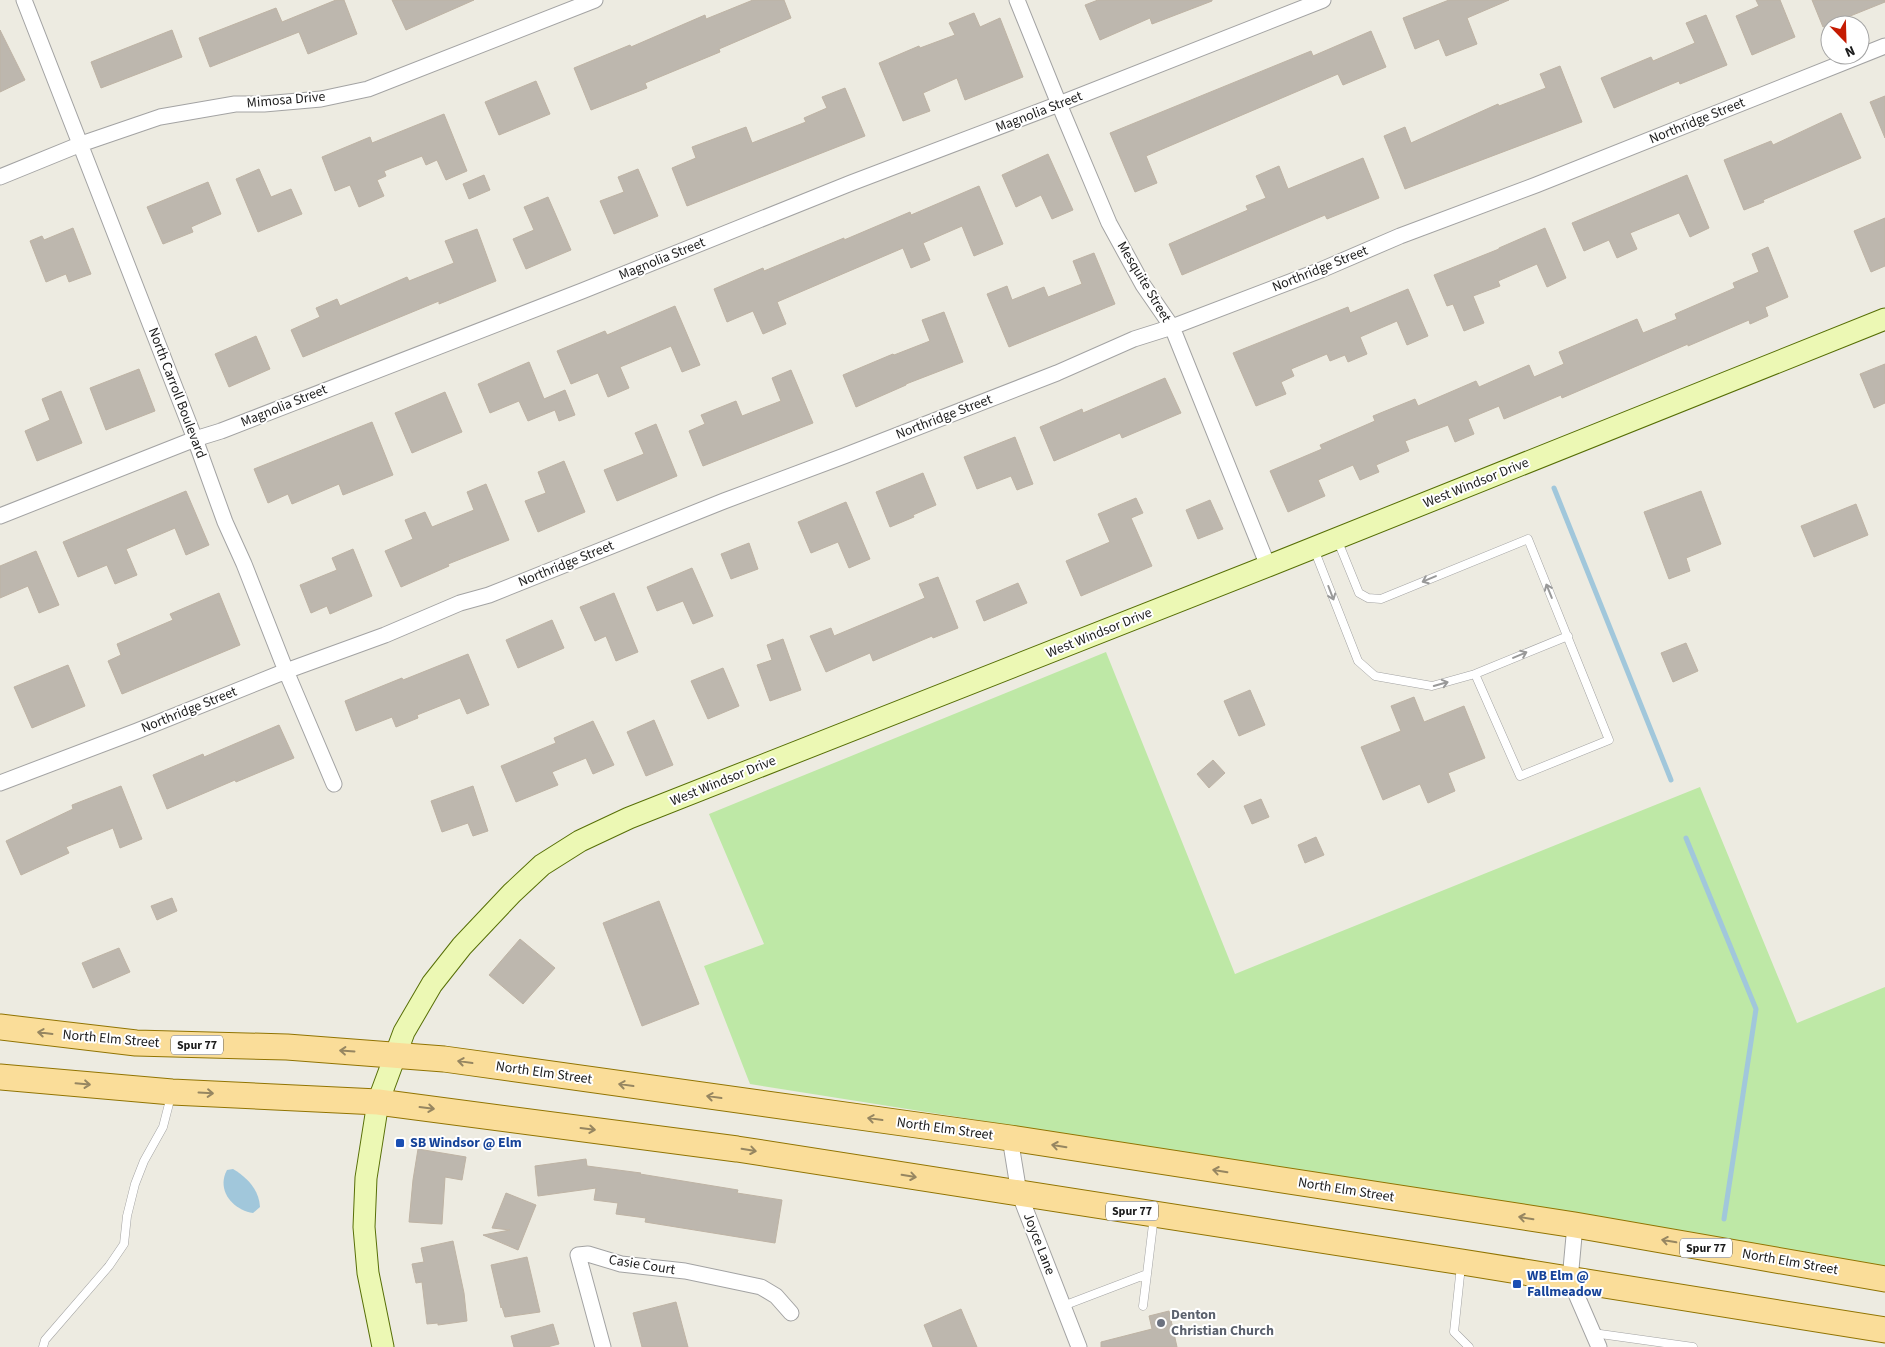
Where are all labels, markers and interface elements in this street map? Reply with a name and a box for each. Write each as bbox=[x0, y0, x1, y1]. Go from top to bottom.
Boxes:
north arrow bbox=[1820, 15, 1870, 65]
text: N bbox=[1841, 40, 1858, 62]
street label: Magnolia Street bbox=[993, 86, 1086, 138]
street label: Mimosa Drive bbox=[246, 87, 326, 113]
street label: Northridge Street bbox=[1646, 93, 1748, 149]
street label: Magnolia Street bbox=[616, 232, 708, 285]
street label: Mesquite Street bbox=[1112, 238, 1176, 326]
street label: Northridge Street bbox=[1269, 241, 1371, 297]
street label: North Carroll Boulevard bbox=[143, 325, 211, 461]
street label: Magnolia Street bbox=[238, 379, 330, 432]
street label: Northridge Street bbox=[893, 389, 995, 445]
street label: West Windsor Drive bbox=[1420, 453, 1532, 513]
street label: Northridge Street bbox=[515, 536, 617, 592]
one-way arrow bbox=[1422, 574, 1437, 584]
one-way arrow bbox=[1544, 583, 1553, 598]
one-way arrow bbox=[1327, 585, 1336, 600]
street label: West Windsor Drive bbox=[1043, 603, 1155, 663]
one-way arrow bbox=[1513, 650, 1528, 659]
one-way arrow bbox=[1432, 679, 1448, 688]
street label: Northridge Street bbox=[138, 682, 240, 738]
street label: West Windsor Drive bbox=[667, 751, 779, 811]
street label: North Elm Street bbox=[62, 1025, 160, 1053]
one-way arrow bbox=[37, 1028, 53, 1038]
road number: Spur 77 bbox=[171, 1036, 223, 1054]
one-way arrow bbox=[339, 1047, 355, 1056]
street label: North Elm Street bbox=[495, 1056, 594, 1090]
one-way arrow bbox=[457, 1057, 473, 1067]
one-way arrow bbox=[618, 1079, 634, 1089]
one-way arrow bbox=[75, 1080, 91, 1089]
one-way arrow bbox=[197, 1089, 213, 1098]
one-way arrow bbox=[706, 1092, 722, 1102]
one-way arrow bbox=[418, 1103, 434, 1113]
street label: North Elm Street bbox=[896, 1112, 995, 1146]
one-way arrow bbox=[867, 1114, 883, 1124]
one-way arrow bbox=[579, 1124, 595, 1134]
place label: SB Windsor @ Elm bbox=[410, 1133, 522, 1153]
marker: SB Windsor @ Elm bbox=[394, 1137, 406, 1149]
one-way arrow bbox=[1052, 1140, 1068, 1150]
one-way arrow bbox=[740, 1146, 756, 1156]
one-way arrow bbox=[1212, 1165, 1228, 1175]
one-way arrow bbox=[901, 1171, 917, 1181]
street label: North Elm Street bbox=[1296, 1173, 1396, 1208]
road number: Spur 77 bbox=[1106, 1202, 1158, 1220]
street label: Joyce Lane bbox=[1018, 1210, 1060, 1278]
one-way arrow bbox=[1519, 1212, 1535, 1222]
one-way arrow bbox=[1661, 1236, 1677, 1246]
road number: Spur 77 bbox=[1680, 1238, 1732, 1258]
street label: North Elm Street bbox=[1740, 1244, 1840, 1280]
street label: Casie Court bbox=[607, 1250, 677, 1280]
place label: WB Elm @ Fallmeadow bbox=[1527, 1266, 1602, 1302]
marker: WB Elm @ Fallmeadow bbox=[1511, 1278, 1523, 1290]
place label: Denton Christian Church bbox=[1171, 1305, 1274, 1341]
marker: Denton Christian Church bbox=[1155, 1317, 1167, 1329]

